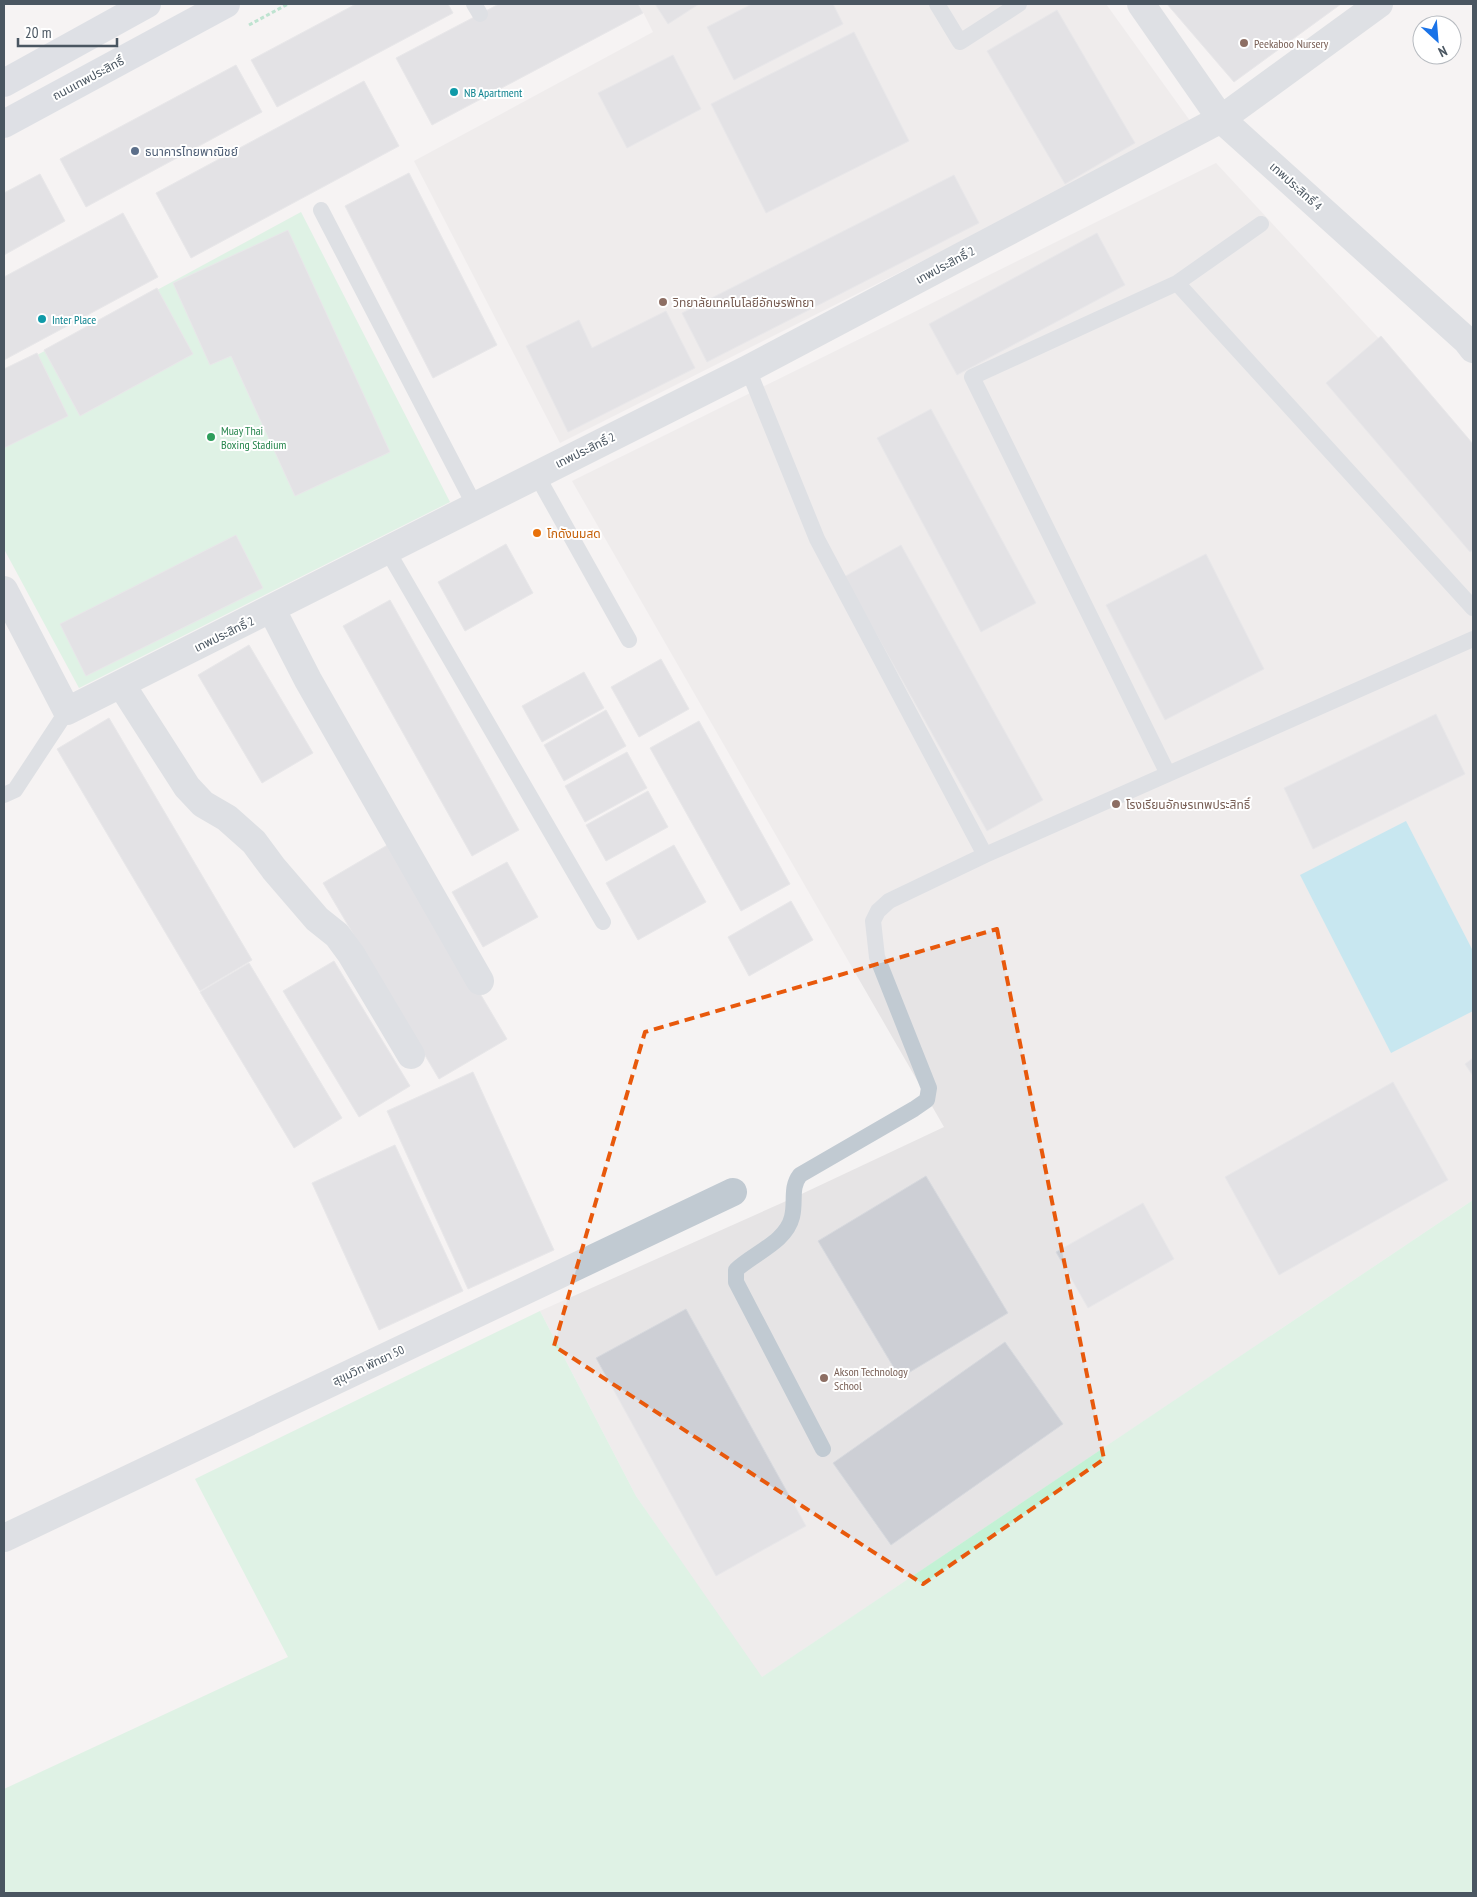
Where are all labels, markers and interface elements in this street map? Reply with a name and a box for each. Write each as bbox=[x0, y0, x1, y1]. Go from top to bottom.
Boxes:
scale bar bbox=[18, 15, 116, 47]
north arrow bbox=[1412, 15, 1462, 65]
text: 20 m bbox=[25, 23, 51, 42]
place label: Peekaboo Nursery bbox=[1254, 36, 1329, 51]
marker: Peekaboo Nursery bbox=[1238, 37, 1250, 49]
text: N bbox=[1435, 42, 1450, 61]
street label: ถนนเทพประสิทธิ์ bbox=[50, 53, 127, 103]
place label: NB Apartment bbox=[464, 85, 523, 100]
marker: NB Apartment bbox=[448, 86, 460, 98]
place label: ธนาคารไทยพาณิชย์ bbox=[145, 144, 238, 159]
marker: ธนาคารไทยพาณิชย์ bbox=[129, 145, 141, 157]
street label: เทพประสิทธิ์ 4 bbox=[1267, 159, 1326, 214]
street label: เทพประสิทธิ์ 2 bbox=[913, 243, 977, 287]
place label: วิทยาลัยเทคโนโลยีอักษรพัทยา bbox=[672, 295, 814, 310]
marker: วิทยาลัยเทคโนโลยีอักษรพัทยา bbox=[657, 296, 669, 308]
place label: Inter Place bbox=[52, 312, 96, 327]
marker: Inter Place bbox=[36, 313, 48, 325]
place label: Muay Thai Boxing Stadium bbox=[221, 423, 286, 452]
street label: เทพประสิทธิ์ 2 bbox=[552, 429, 618, 471]
marker: Muay Thai Boxing Stadium bbox=[205, 431, 217, 443]
place label: โกดังนมสด bbox=[547, 526, 601, 541]
marker: โกดังนมสด bbox=[531, 527, 543, 539]
street label: เทพประสิทธิ์ 2 bbox=[191, 613, 257, 655]
place label: โรงเรียนอักษรเทพประสิทธิ์ bbox=[1126, 797, 1251, 812]
marker: โรงเรียนอักษรเทพประสิทธิ์ bbox=[1110, 798, 1122, 810]
street label: สุขุมวิท พัทยา 50 bbox=[330, 1342, 406, 1388]
place label: Akson Technology School bbox=[834, 1364, 908, 1393]
marker: Akson Technology School bbox=[818, 1372, 830, 1384]

